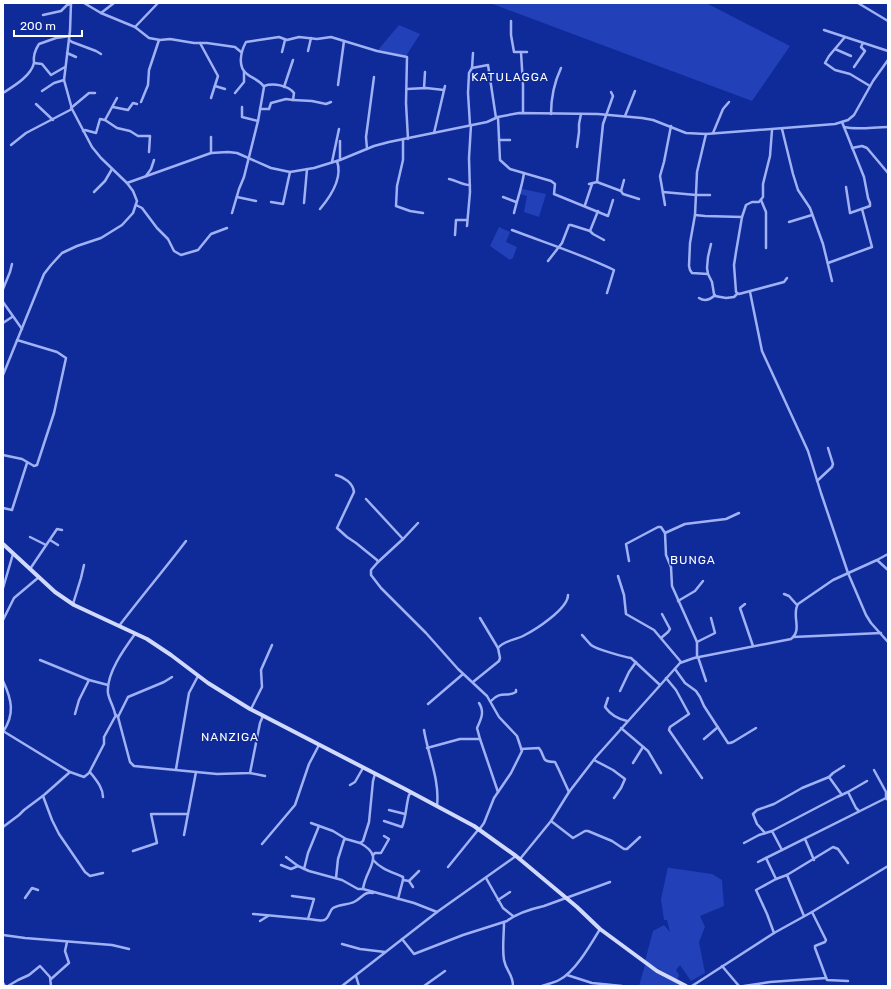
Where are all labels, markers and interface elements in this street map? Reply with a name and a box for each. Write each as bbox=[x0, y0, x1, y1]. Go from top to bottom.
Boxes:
scale bar bbox=[14, 12, 82, 38]
text: 200 m bbox=[20, 19, 56, 33]
district label: KATULAGGA bbox=[471, 70, 549, 84]
district label: BUNGA bbox=[670, 553, 716, 567]
district label: NANZIGA bbox=[201, 730, 259, 744]

